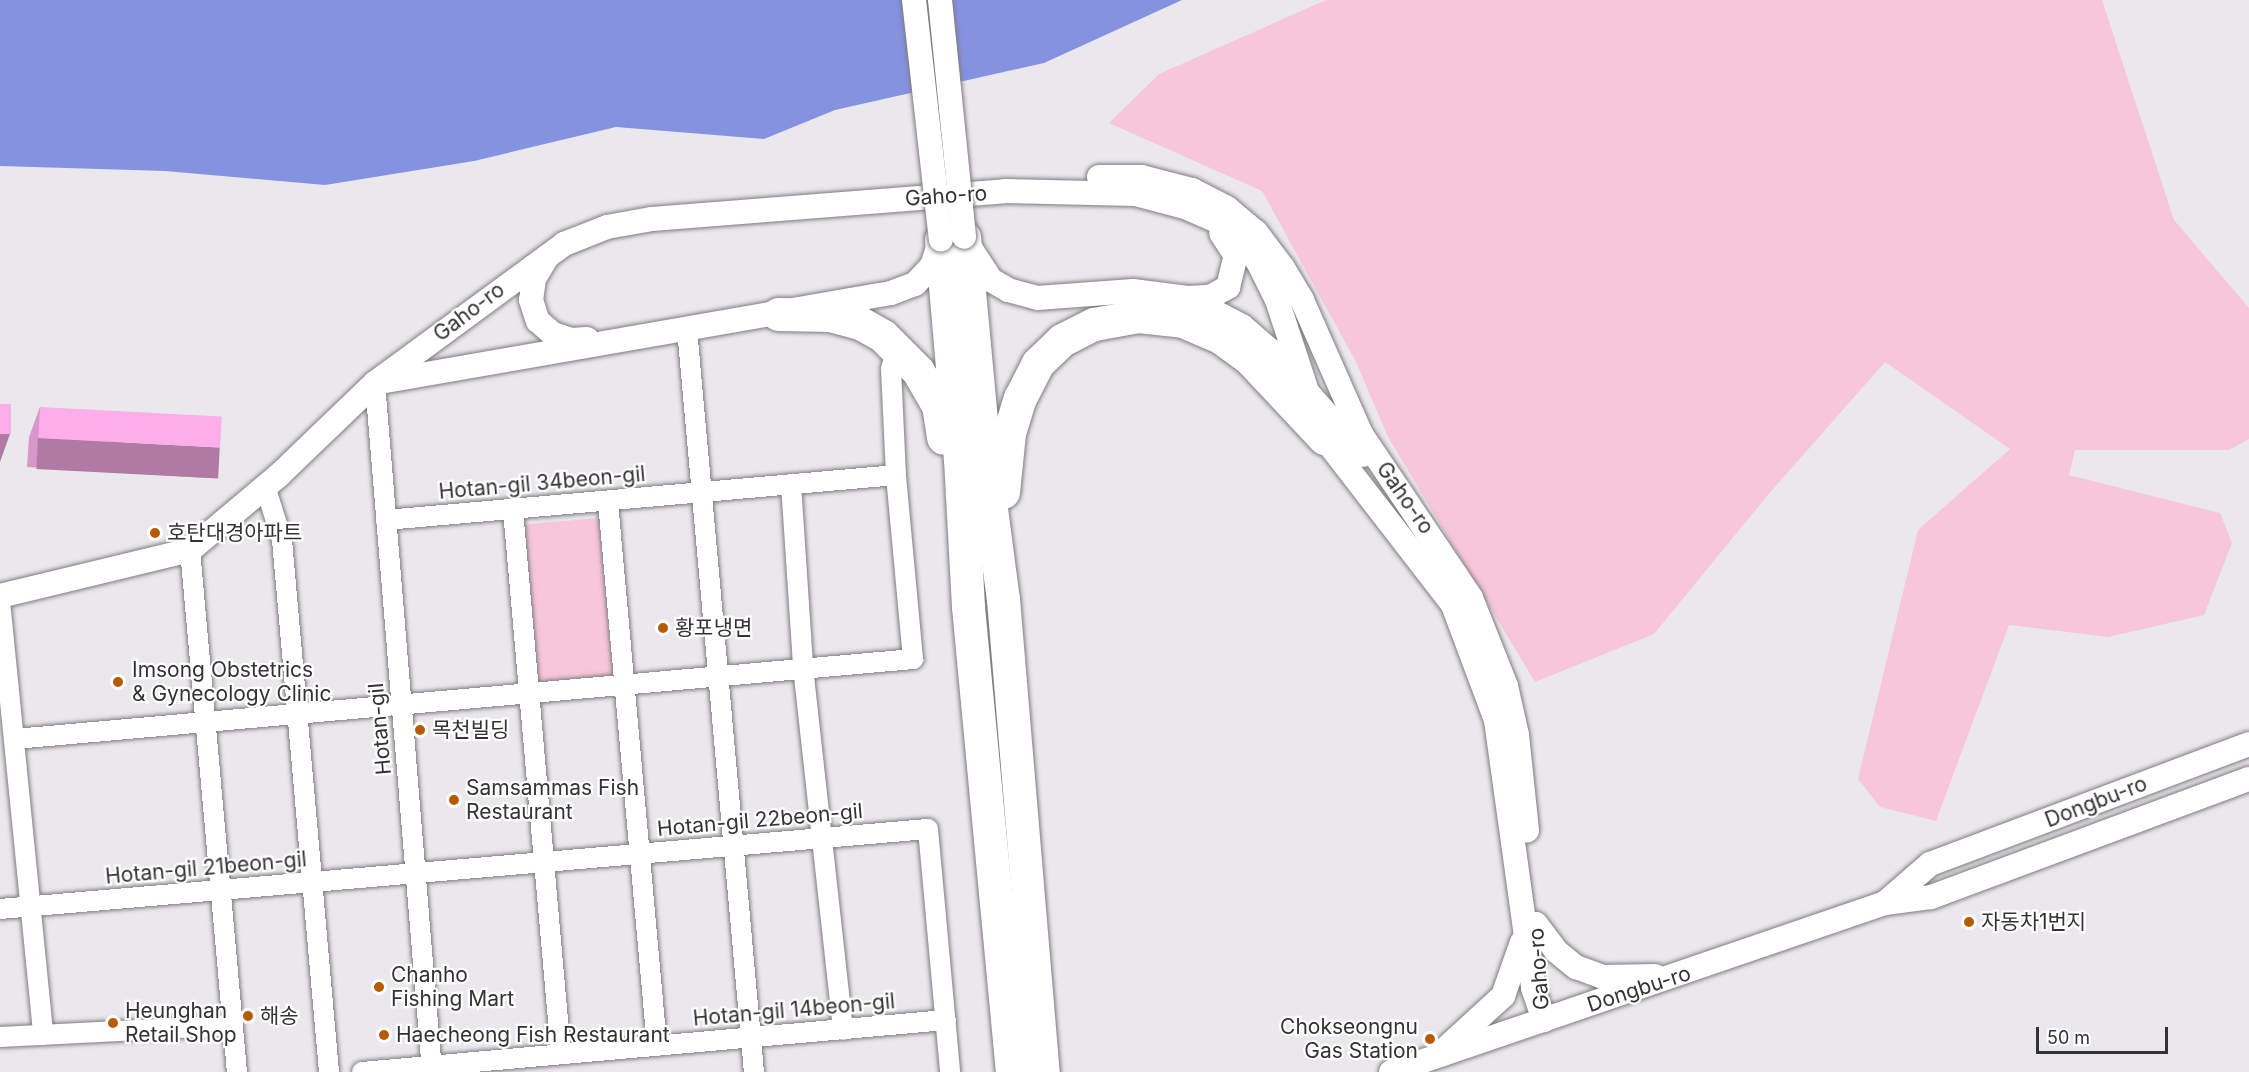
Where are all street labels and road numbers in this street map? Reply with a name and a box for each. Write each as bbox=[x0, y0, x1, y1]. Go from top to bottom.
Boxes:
street label: Gaho-ro bbox=[904, 181, 988, 211]
street label: Gaho-ro bbox=[429, 277, 509, 347]
street label: Gaho-ro bbox=[1371, 457, 1439, 539]
street label: Hotan-gil 34beon-gil bbox=[438, 461, 646, 505]
street label: Hotan-gil bbox=[363, 682, 397, 776]
street label: Dongbu-ro bbox=[2041, 771, 2151, 833]
street label: Hotan-gil 22beon-gil bbox=[656, 798, 864, 842]
street label: Hotan-gil 21beon-gil bbox=[104, 847, 308, 889]
street label: Gaho-ro bbox=[1524, 927, 1554, 1011]
street label: Dongbu-ro bbox=[1584, 960, 1694, 1018]
street label: Hotan-gil 14beon-gil bbox=[692, 989, 896, 1031]

